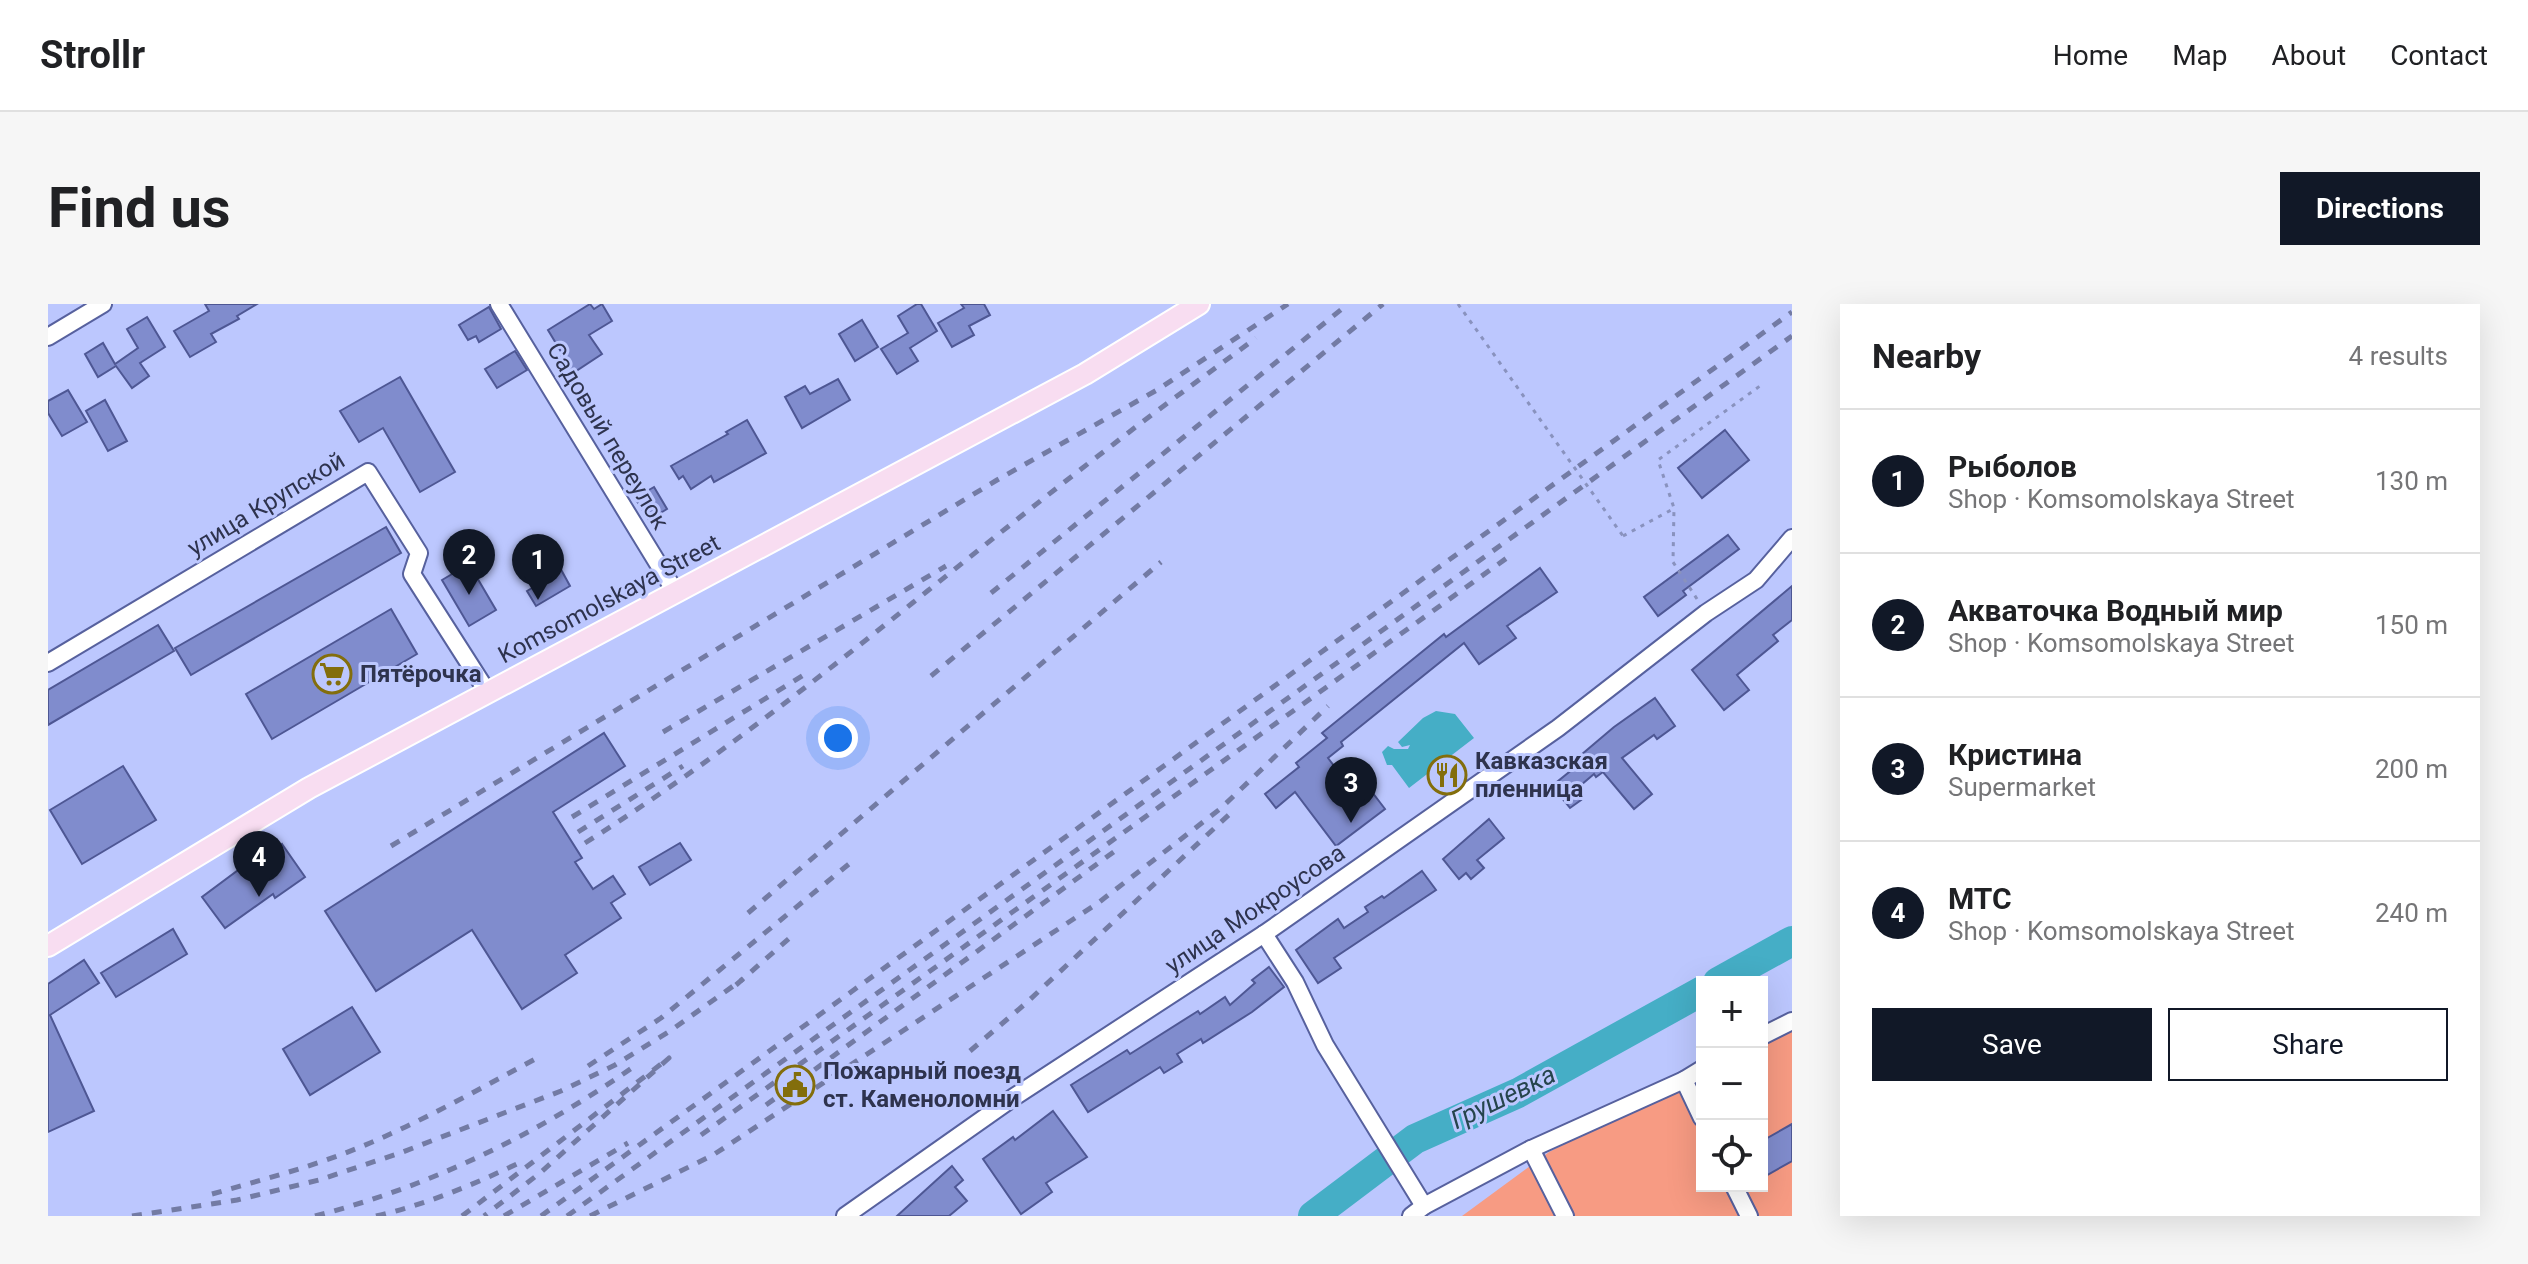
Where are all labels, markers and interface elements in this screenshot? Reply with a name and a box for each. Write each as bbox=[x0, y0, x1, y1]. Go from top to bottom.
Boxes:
text: Strollr bbox=[40, 33, 145, 77]
text: Home bbox=[2053, 39, 2128, 72]
text: Map bbox=[2172, 39, 2228, 72]
text: About bbox=[2272, 39, 2346, 72]
text: Contact bbox=[2390, 39, 2488, 72]
button: Directions bbox=[2280, 172, 2480, 245]
text: Find us bbox=[48, 175, 231, 241]
text: Nearby bbox=[1872, 336, 1981, 376]
street label: Садовый переулок bbox=[541, 337, 675, 535]
text: 4 results bbox=[2349, 341, 2448, 371]
street label: улица Крупской bbox=[182, 446, 350, 562]
text: Рыболов bbox=[1948, 449, 2077, 484]
text: 1 bbox=[1891, 466, 1905, 496]
text: 130 m bbox=[2375, 466, 2448, 496]
text: Shop · Komsomolskaya Street bbox=[1948, 484, 2295, 514]
pin: 2 bbox=[443, 529, 495, 595]
street label: Komsomolskaya Street bbox=[493, 529, 725, 669]
pin: 1 bbox=[512, 534, 564, 600]
text: Акваточка Водный мир bbox=[1948, 593, 2283, 628]
text: 2 bbox=[1891, 610, 1905, 640]
text: 150 m bbox=[2375, 610, 2448, 640]
text: Shop · Komsomolskaya Street bbox=[1948, 628, 2295, 658]
supermarket icon: Пятёрочка bbox=[311, 653, 353, 695]
place label: Пятёрочка bbox=[360, 660, 482, 688]
your location bbox=[818, 718, 858, 758]
text: Кристина bbox=[1948, 737, 2082, 772]
place label: Кавказская пленница bbox=[1475, 747, 1608, 803]
restaurant icon: Кавказская пленница bbox=[1426, 754, 1468, 796]
text: 3 bbox=[1891, 754, 1905, 784]
text: 200 m bbox=[2375, 754, 2448, 784]
pin: 3 bbox=[1325, 757, 1377, 823]
text: Supermarket bbox=[1948, 772, 2096, 802]
pin: 4 bbox=[233, 831, 285, 897]
street label: улица Мокроусова bbox=[1160, 838, 1350, 980]
text: МТС bbox=[1948, 881, 2012, 916]
text: 4 bbox=[1891, 898, 1905, 928]
text: 240 m bbox=[2375, 898, 2448, 928]
text: Shop · Komsomolskaya Street bbox=[1948, 916, 2295, 946]
map controls bbox=[1696, 976, 1768, 1192]
button: + bbox=[1696, 976, 1768, 1048]
button: Save bbox=[1872, 1008, 2152, 1081]
button: Share bbox=[2168, 1008, 2448, 1081]
button: − bbox=[1696, 1048, 1768, 1120]
place label: Пожарный поезд ст. Каменоломни bbox=[823, 1057, 1021, 1113]
water label: Грушевка bbox=[1446, 1059, 1560, 1135]
public building icon: Пожарный поезд ст. Каменоломни bbox=[774, 1064, 816, 1106]
button: locate bbox=[1696, 1120, 1768, 1192]

